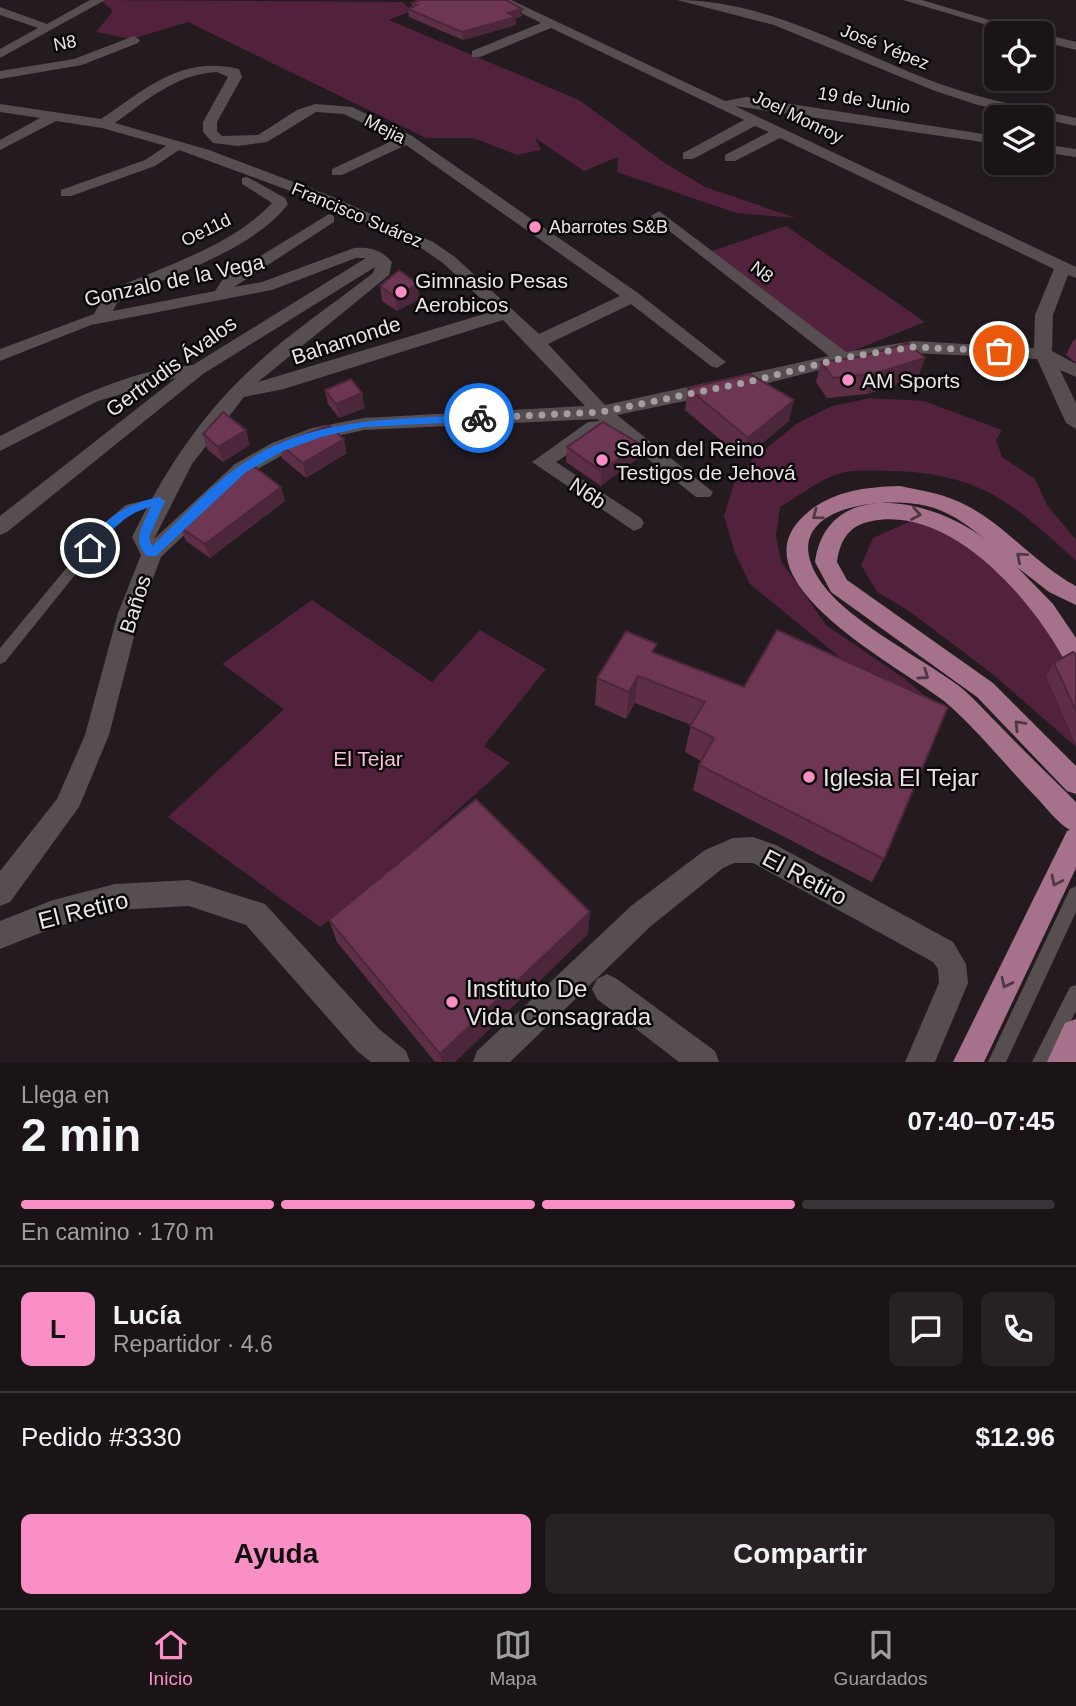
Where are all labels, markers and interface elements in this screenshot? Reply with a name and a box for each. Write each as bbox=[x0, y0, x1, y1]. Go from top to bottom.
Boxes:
street label: José Yépez bbox=[838, 20, 932, 74]
map controls bbox=[984, 21, 1054, 175]
button: locate bbox=[984, 21, 1054, 91]
street label: N8 bbox=[52, 31, 78, 55]
street label: 19 de Junio bbox=[816, 83, 912, 117]
street label: Joel Monroy bbox=[750, 87, 846, 147]
button: layers bbox=[984, 105, 1054, 175]
street label: Mejia bbox=[361, 110, 410, 148]
street label: Francisco Suárez bbox=[289, 178, 425, 252]
street label: Oe11d bbox=[178, 209, 234, 251]
place label: Abarrotes S&B bbox=[549, 217, 668, 237]
marker: Abarrotes S&B bbox=[527, 219, 543, 235]
street label: Gonzalo de la Vega bbox=[82, 250, 266, 310]
street label: N8 bbox=[747, 257, 777, 287]
place label: Gimnasio Pesas Aerobicos bbox=[415, 269, 568, 316]
marker: Gimnasio Pesas Aerobicos bbox=[393, 284, 409, 300]
street label: Gertrudis Ávalos bbox=[101, 311, 241, 421]
street label: Bahamonde bbox=[289, 312, 403, 368]
pin bbox=[969, 321, 1029, 381]
icon: bag bbox=[980, 332, 1018, 370]
place label: AM Sports bbox=[862, 369, 960, 392]
marker: AM Sports bbox=[840, 372, 856, 388]
courier bbox=[444, 383, 514, 453]
icon: bike bbox=[460, 399, 498, 437]
place label: Salon del Reino Testigos de Jehová bbox=[616, 437, 796, 484]
marker: Salon del Reino Testigos de Jehová bbox=[594, 452, 610, 468]
street label: N6b bbox=[566, 473, 610, 513]
one-way arrow bbox=[910, 505, 922, 520]
one-way arrow bbox=[812, 507, 825, 519]
pin bbox=[60, 518, 120, 578]
icon: home bbox=[71, 529, 109, 567]
one-way arrow bbox=[1016, 553, 1029, 565]
street label: Baños bbox=[115, 572, 155, 636]
one-way arrow bbox=[916, 667, 929, 679]
one-way arrow bbox=[1014, 720, 1027, 733]
park label: El Tejar bbox=[333, 747, 403, 770]
place label: Iglesia El Tejar bbox=[823, 764, 979, 791]
marker: Iglesia El Tejar bbox=[801, 769, 817, 785]
street label: El Retiro bbox=[758, 843, 852, 911]
one-way arrow bbox=[1050, 874, 1064, 886]
street label: El Retiro bbox=[35, 886, 131, 934]
place label: Instituto De Vida Consagrada bbox=[466, 975, 652, 1030]
one-way arrow bbox=[1000, 976, 1014, 988]
marker: Instituto De Vida Consagrada bbox=[444, 994, 460, 1010]
text: Llega en bbox=[21, 1082, 109, 1108]
text: 07:40–07:45 bbox=[908, 1106, 1055, 1136]
text: 2 min bbox=[21, 1109, 141, 1161]
text: En camino · 170 m bbox=[21, 1219, 214, 1245]
button: chat bbox=[889, 1292, 963, 1366]
button: phone bbox=[981, 1292, 1055, 1366]
text: Lucía bbox=[113, 1300, 181, 1330]
text: L bbox=[50, 1314, 66, 1344]
text: Repartidor · 4.6 bbox=[113, 1331, 273, 1357]
text: Pedido #3330 bbox=[21, 1422, 181, 1452]
text: $12.96 bbox=[975, 1422, 1055, 1452]
button: Ayuda bbox=[21, 1514, 531, 1594]
button: Compartir bbox=[545, 1514, 1055, 1594]
tab: Inicio bbox=[148, 1626, 193, 1690]
tab: Mapa bbox=[489, 1626, 537, 1690]
tab: Guardados bbox=[834, 1626, 928, 1690]

